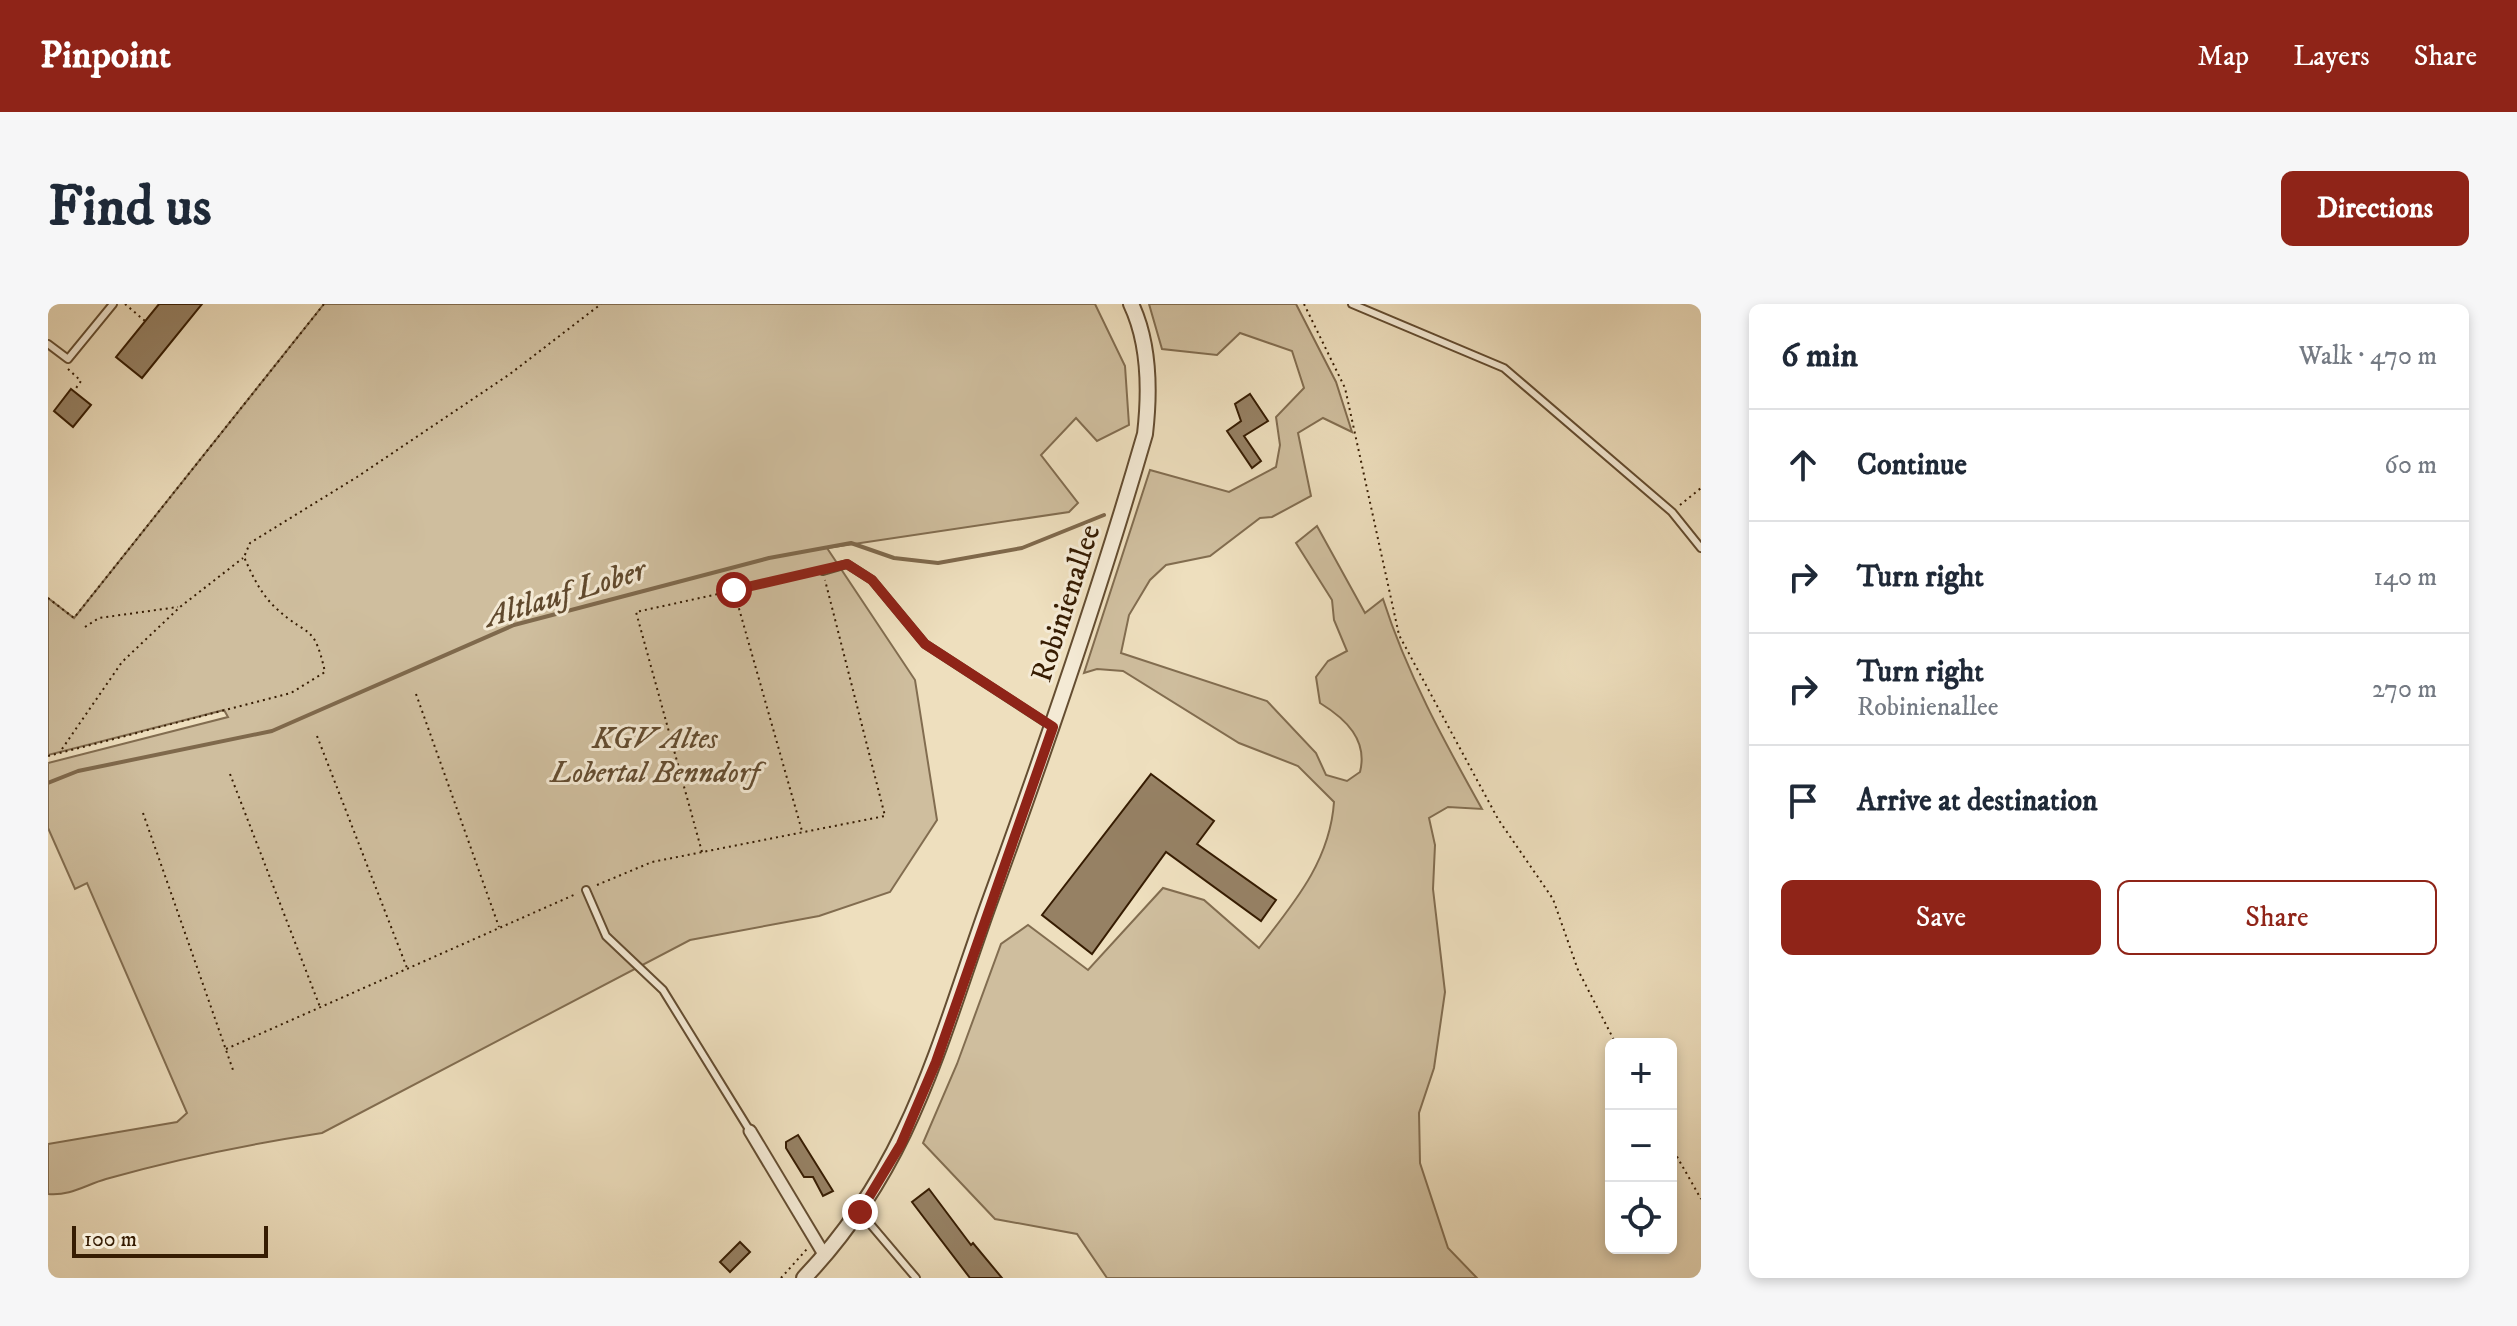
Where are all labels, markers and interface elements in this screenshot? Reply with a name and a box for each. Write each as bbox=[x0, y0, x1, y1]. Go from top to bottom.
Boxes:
text: Pinpoint bbox=[40, 32, 171, 80]
text: Map bbox=[2198, 39, 2249, 74]
text: Layers bbox=[2293, 39, 2370, 74]
text: Share bbox=[2414, 39, 2477, 74]
button: Directions bbox=[2281, 171, 2469, 246]
text: Find us bbox=[48, 173, 212, 243]
text: 6 min bbox=[1781, 335, 1858, 377]
text: Walk · 470 m bbox=[2299, 340, 2437, 373]
icon: ahead bbox=[1781, 443, 1825, 487]
text: Continue bbox=[1857, 447, 1967, 484]
text: 60 m bbox=[2384, 449, 2437, 482]
street label: Robinienallee bbox=[1024, 520, 1109, 687]
water label: Altlauf Lober bbox=[478, 550, 653, 638]
icon: right bbox=[1781, 555, 1825, 599]
text: Turn right bbox=[1857, 559, 1984, 596]
text: 140 m bbox=[2373, 561, 2437, 594]
route start bbox=[716, 572, 752, 608]
text: Turn right bbox=[1857, 654, 1984, 691]
icon: right bbox=[1781, 667, 1825, 711]
text: 270 m bbox=[2372, 673, 2437, 706]
text: Robinienallee bbox=[1857, 691, 1998, 724]
park label: KGV Altes Lobertal Benndorf bbox=[548, 721, 767, 792]
icon: arrive bbox=[1781, 779, 1825, 823]
text: Arrive at destination bbox=[1857, 783, 2098, 820]
button: Save bbox=[1781, 880, 2101, 955]
button: Share bbox=[2117, 880, 2437, 955]
map controls bbox=[1605, 1038, 1677, 1254]
button: + bbox=[1605, 1038, 1677, 1110]
button: − bbox=[1605, 1110, 1677, 1182]
button: locate bbox=[1605, 1182, 1677, 1254]
route end bbox=[842, 1194, 878, 1230]
scale bar bbox=[72, 1222, 268, 1258]
text: 100 m bbox=[84, 1226, 137, 1253]

